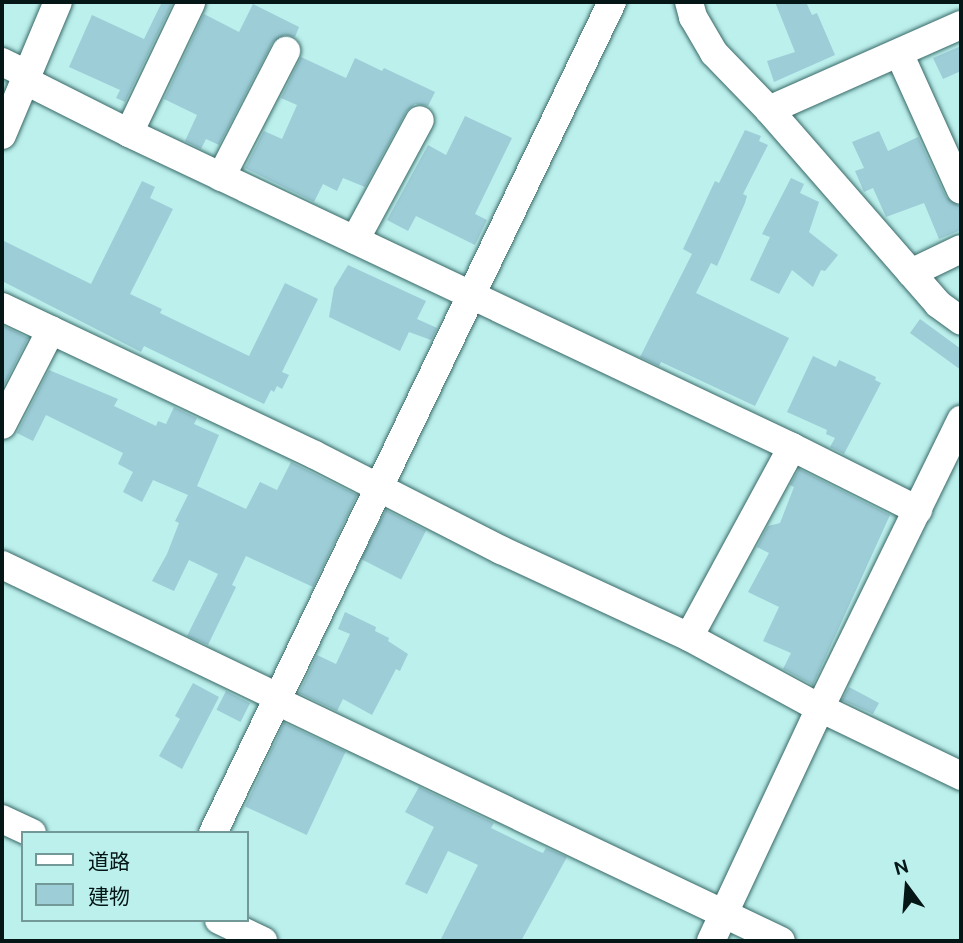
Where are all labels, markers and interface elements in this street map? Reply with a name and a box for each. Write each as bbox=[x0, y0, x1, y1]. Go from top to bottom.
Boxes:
legend bbox=[21, 831, 248, 922]
text: 道路 bbox=[88, 849, 130, 873]
north arrow bbox=[872, 852, 942, 922]
text: N bbox=[891, 854, 911, 879]
text: 建物 bbox=[88, 884, 130, 908]

